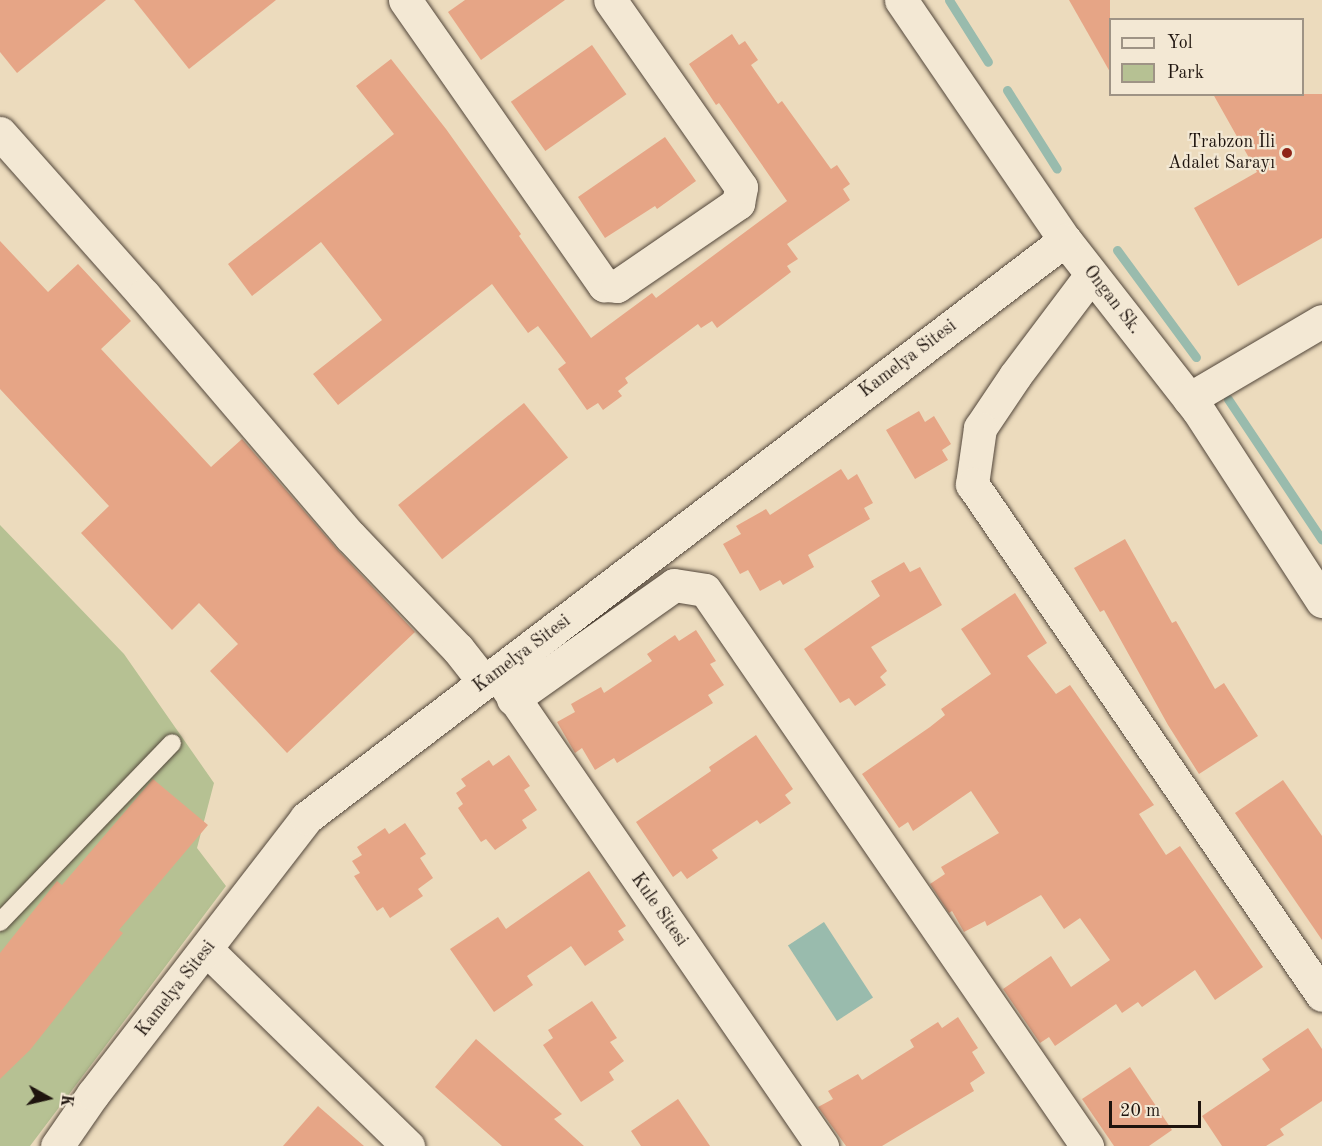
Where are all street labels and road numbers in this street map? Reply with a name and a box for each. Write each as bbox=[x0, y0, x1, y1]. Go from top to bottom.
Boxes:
street label: Ongan Sk. bbox=[1078, 261, 1146, 339]
street label: Kamelya Sitesi bbox=[855, 315, 961, 403]
street label: Kamelya Sitesi bbox=[469, 610, 575, 698]
street label: Kule Sitesi bbox=[626, 869, 692, 951]
street label: Kamelya Sitesi bbox=[132, 937, 220, 1041]

